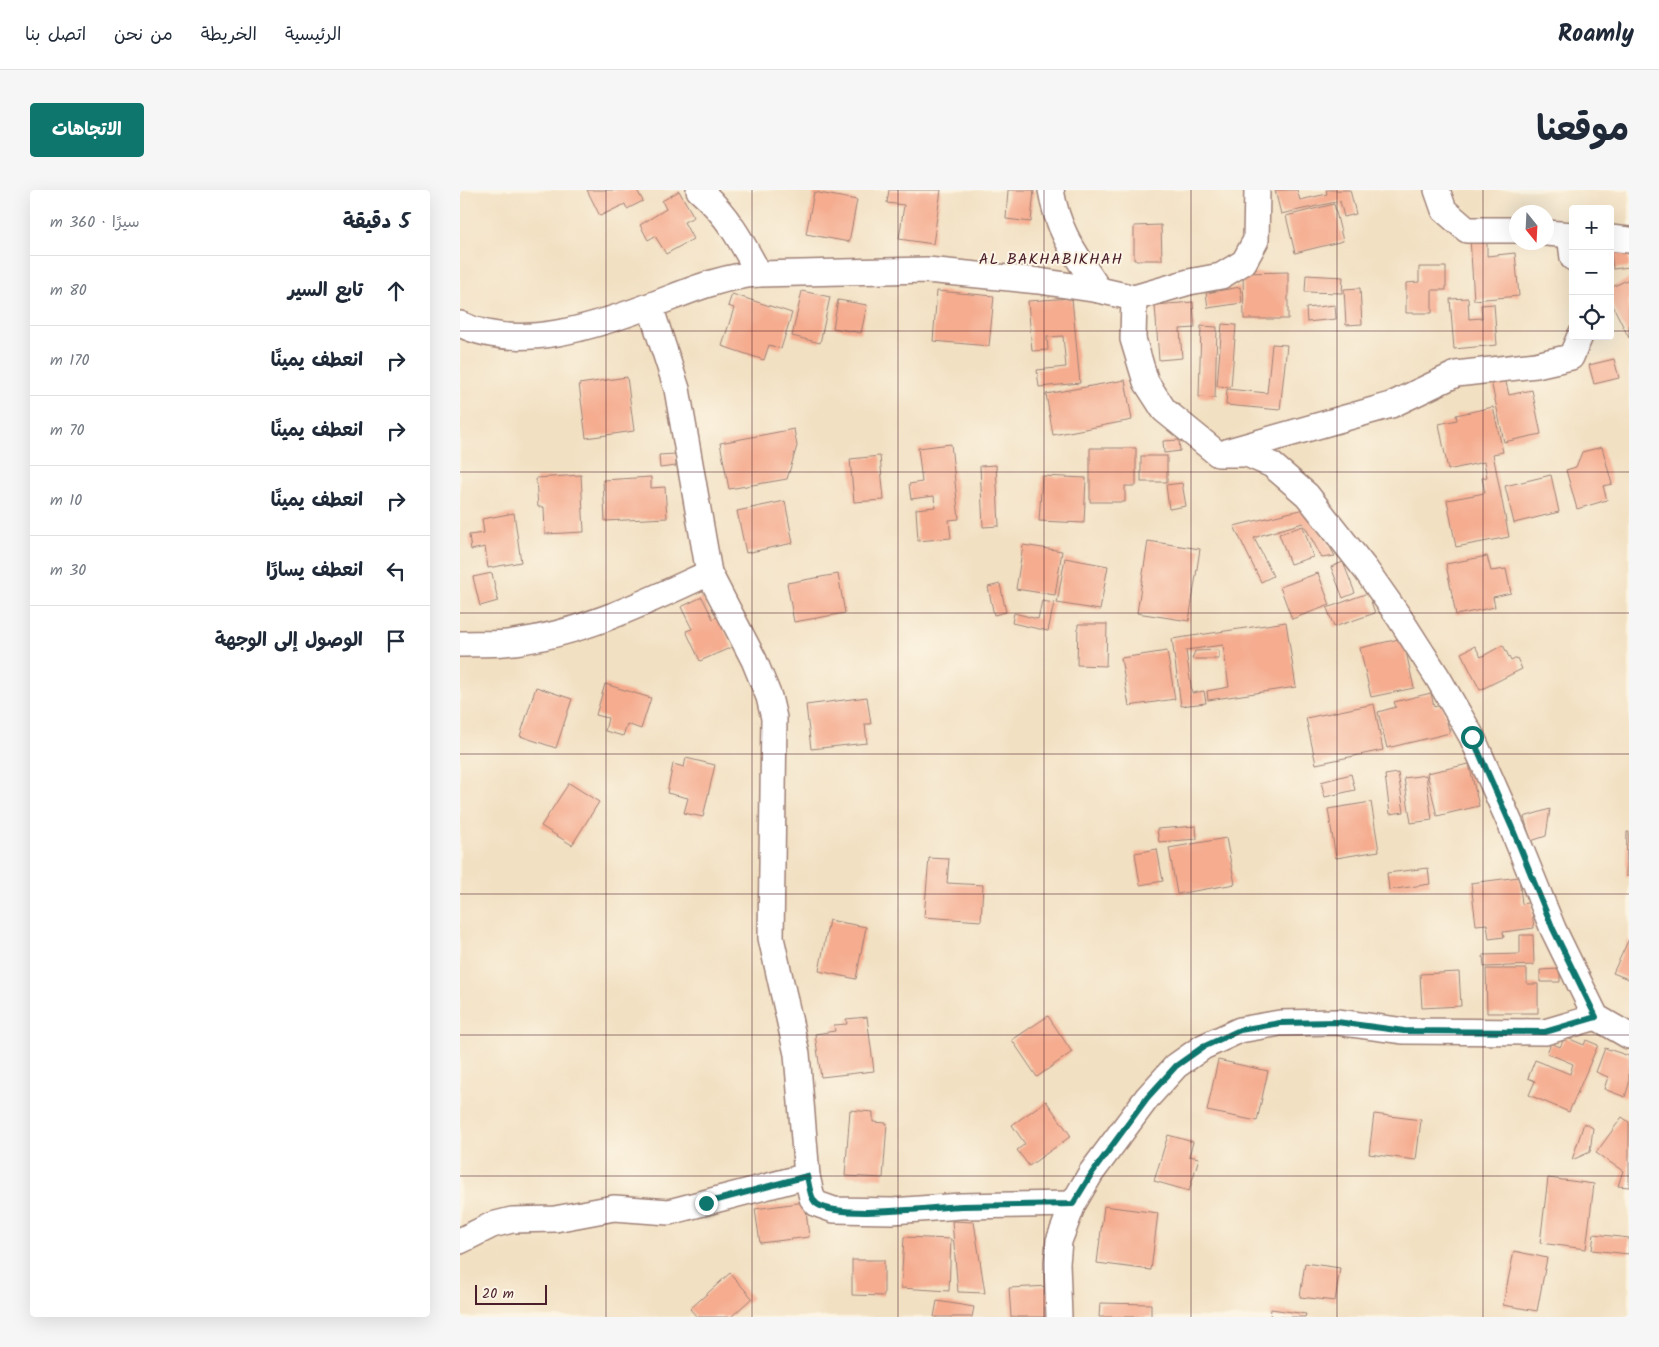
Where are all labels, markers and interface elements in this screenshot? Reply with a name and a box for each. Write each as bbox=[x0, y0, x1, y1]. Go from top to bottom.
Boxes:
text: Roamly bbox=[1558, 15, 1634, 54]
text: اتصل بنا bbox=[25, 21, 86, 50]
text: من نحن bbox=[114, 21, 173, 50]
text: الخريطة bbox=[201, 21, 257, 50]
text: الرئيسية bbox=[285, 21, 341, 50]
button: الاتجاهات bbox=[30, 103, 144, 157]
text: موقعنا bbox=[1536, 103, 1629, 159]
north arrow bbox=[1509, 205, 1554, 250]
map controls bbox=[1569, 205, 1614, 340]
button: + bbox=[1569, 205, 1614, 250]
text: 5 دقيقة bbox=[343, 206, 410, 239]
text: سيرًا · 360 m bbox=[50, 210, 140, 235]
district label: AL BAKHABIKHAH bbox=[979, 247, 1123, 272]
button: − bbox=[1569, 250, 1614, 295]
text: تابع السير bbox=[288, 276, 363, 306]
icon: ahead bbox=[382, 277, 410, 305]
text: 80 m bbox=[50, 278, 87, 303]
button: locate bbox=[1569, 295, 1614, 340]
text: انعطف يمينًا bbox=[271, 346, 363, 376]
icon: right bbox=[382, 347, 410, 375]
text: 170 m bbox=[50, 348, 90, 373]
text: انعطف يمينًا bbox=[271, 416, 363, 446]
icon: right bbox=[382, 417, 410, 445]
text: 70 m bbox=[50, 418, 85, 443]
text: انعطف يمينًا bbox=[271, 486, 363, 516]
icon: right bbox=[382, 487, 410, 515]
text: 10 m bbox=[50, 488, 82, 513]
text: انعطف يسارًا bbox=[266, 556, 363, 586]
icon: left bbox=[382, 557, 410, 585]
text: 30 m bbox=[50, 558, 86, 583]
text: الوصول إلى الوجهة bbox=[215, 626, 363, 656]
icon: arrive bbox=[382, 627, 410, 655]
route start bbox=[1461, 726, 1484, 749]
route end bbox=[695, 1192, 718, 1215]
scale bar bbox=[475, 1282, 548, 1305]
text: 20 m bbox=[482, 1283, 514, 1305]

